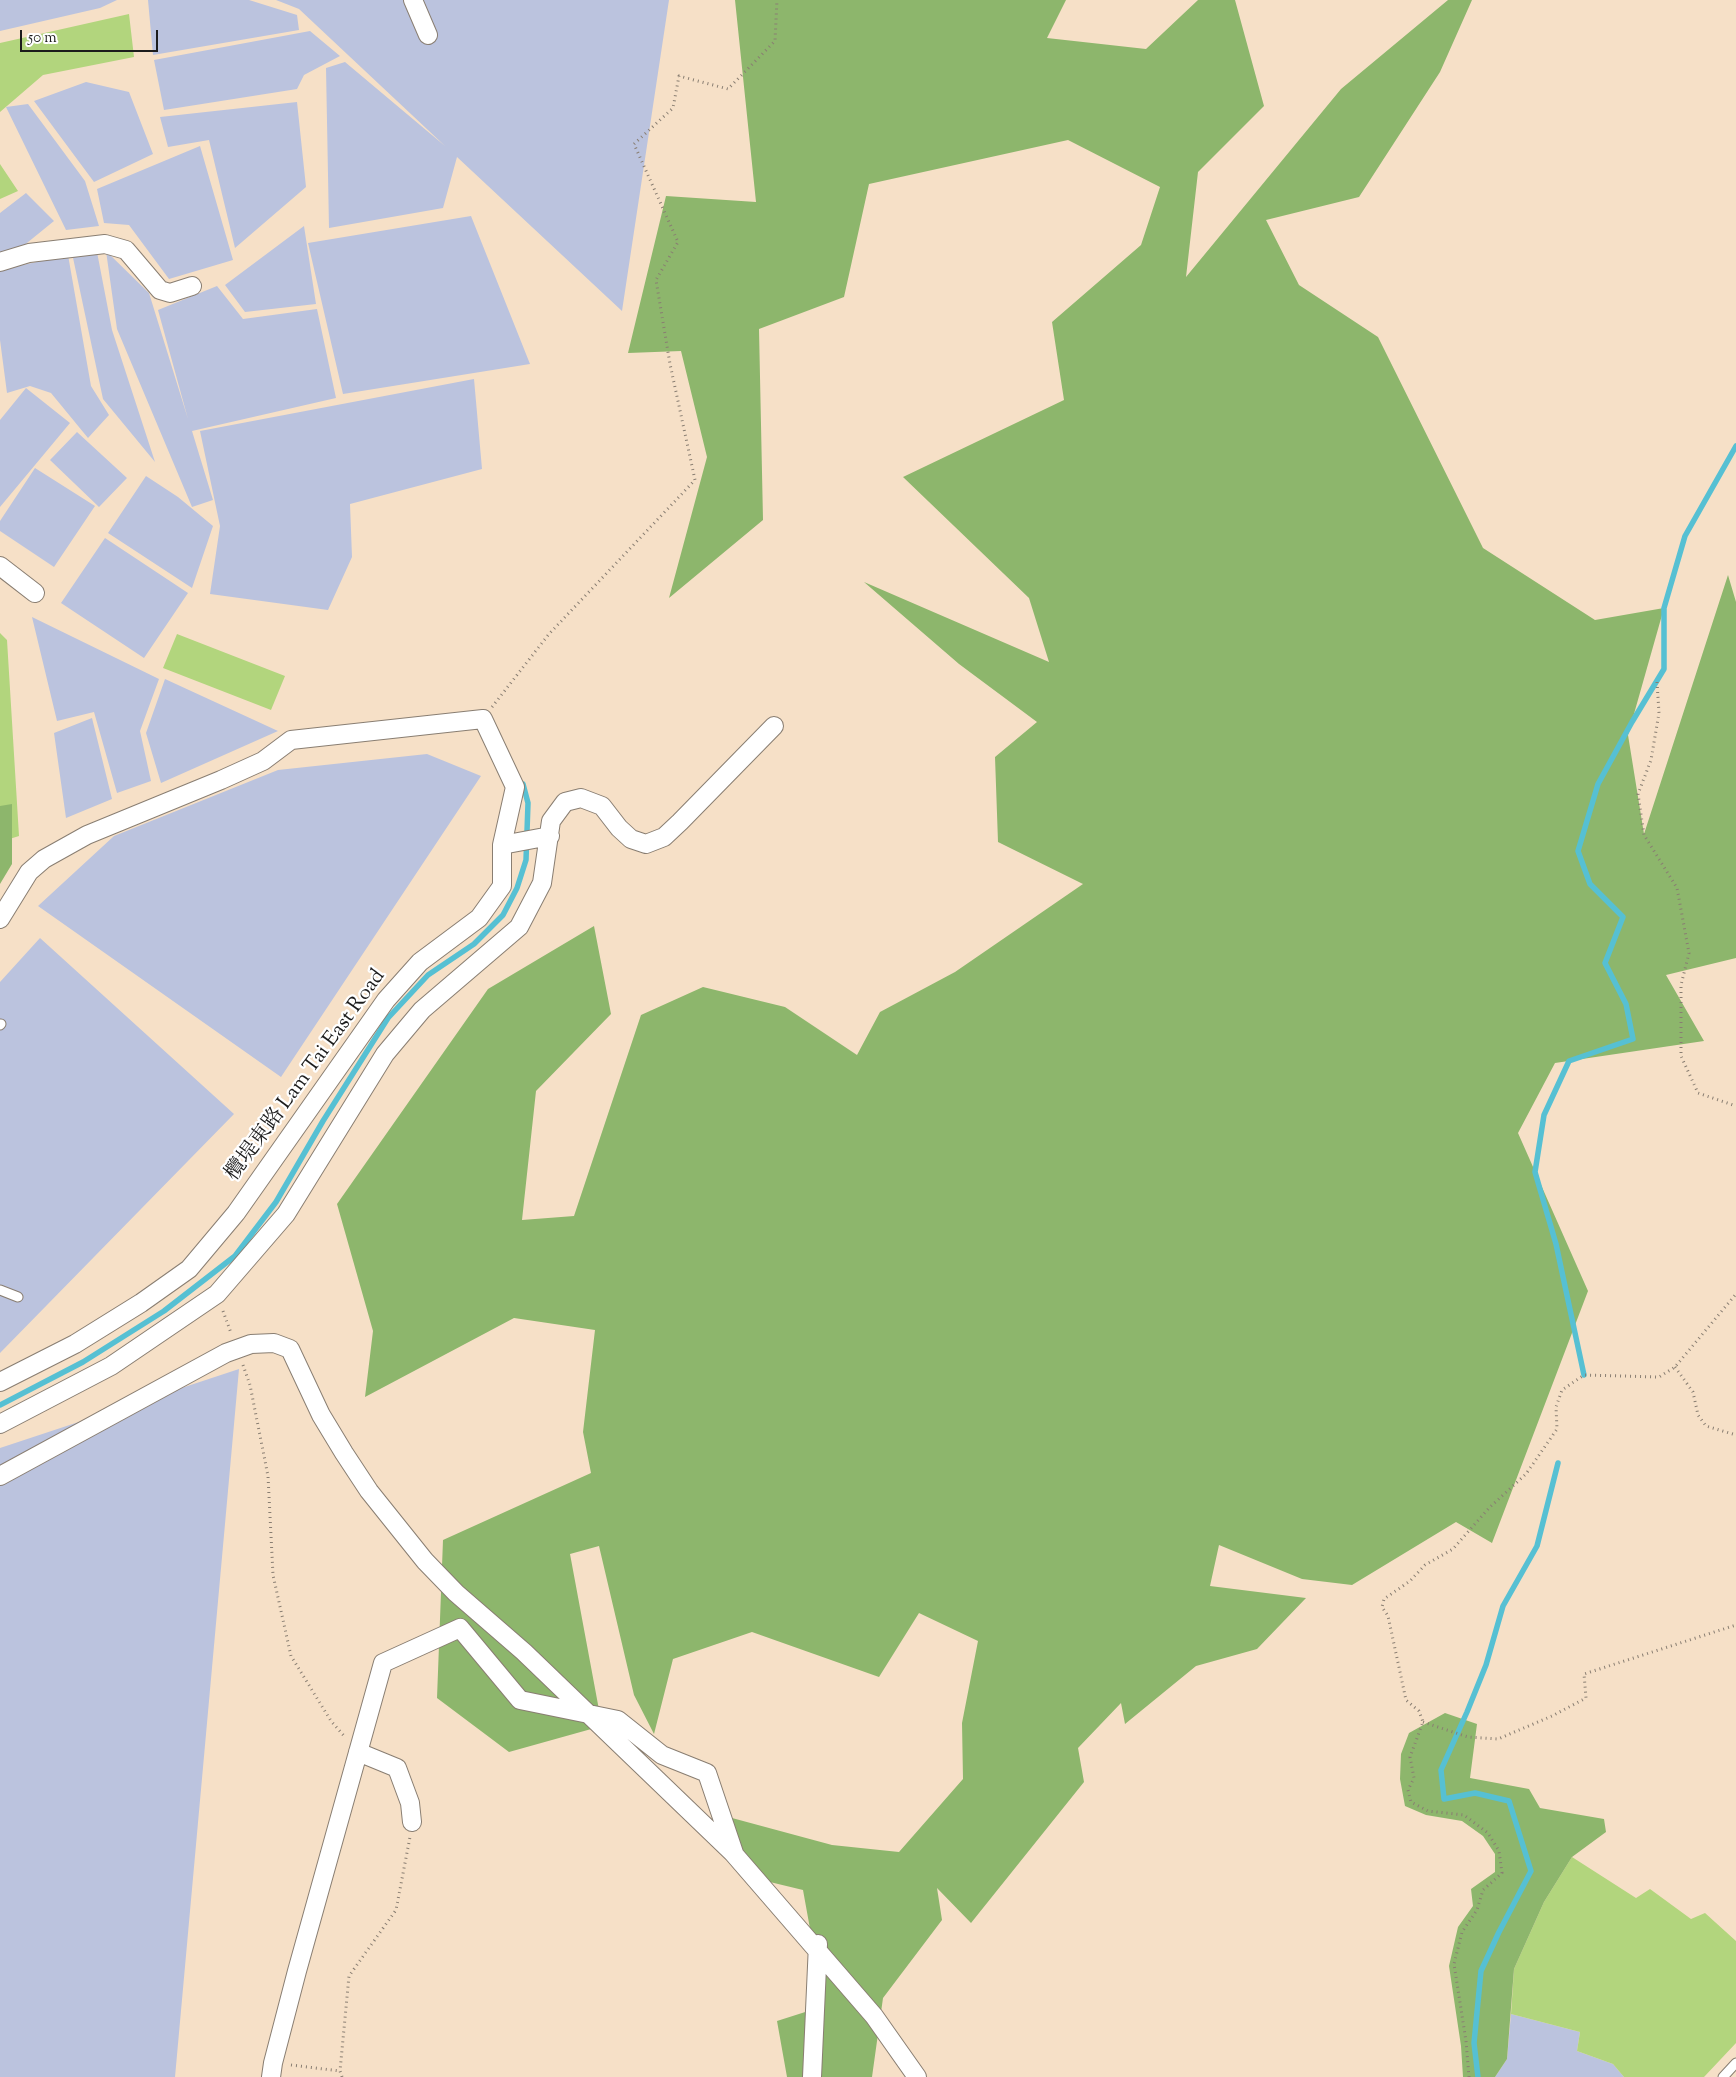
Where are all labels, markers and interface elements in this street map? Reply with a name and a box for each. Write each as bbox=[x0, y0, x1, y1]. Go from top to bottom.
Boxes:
scale bar bbox=[22, 20, 160, 52]
text: 50 m bbox=[28, 28, 57, 49]
street label: 欖堤東路 Lam Tai East Road bbox=[222, 965, 392, 1187]

